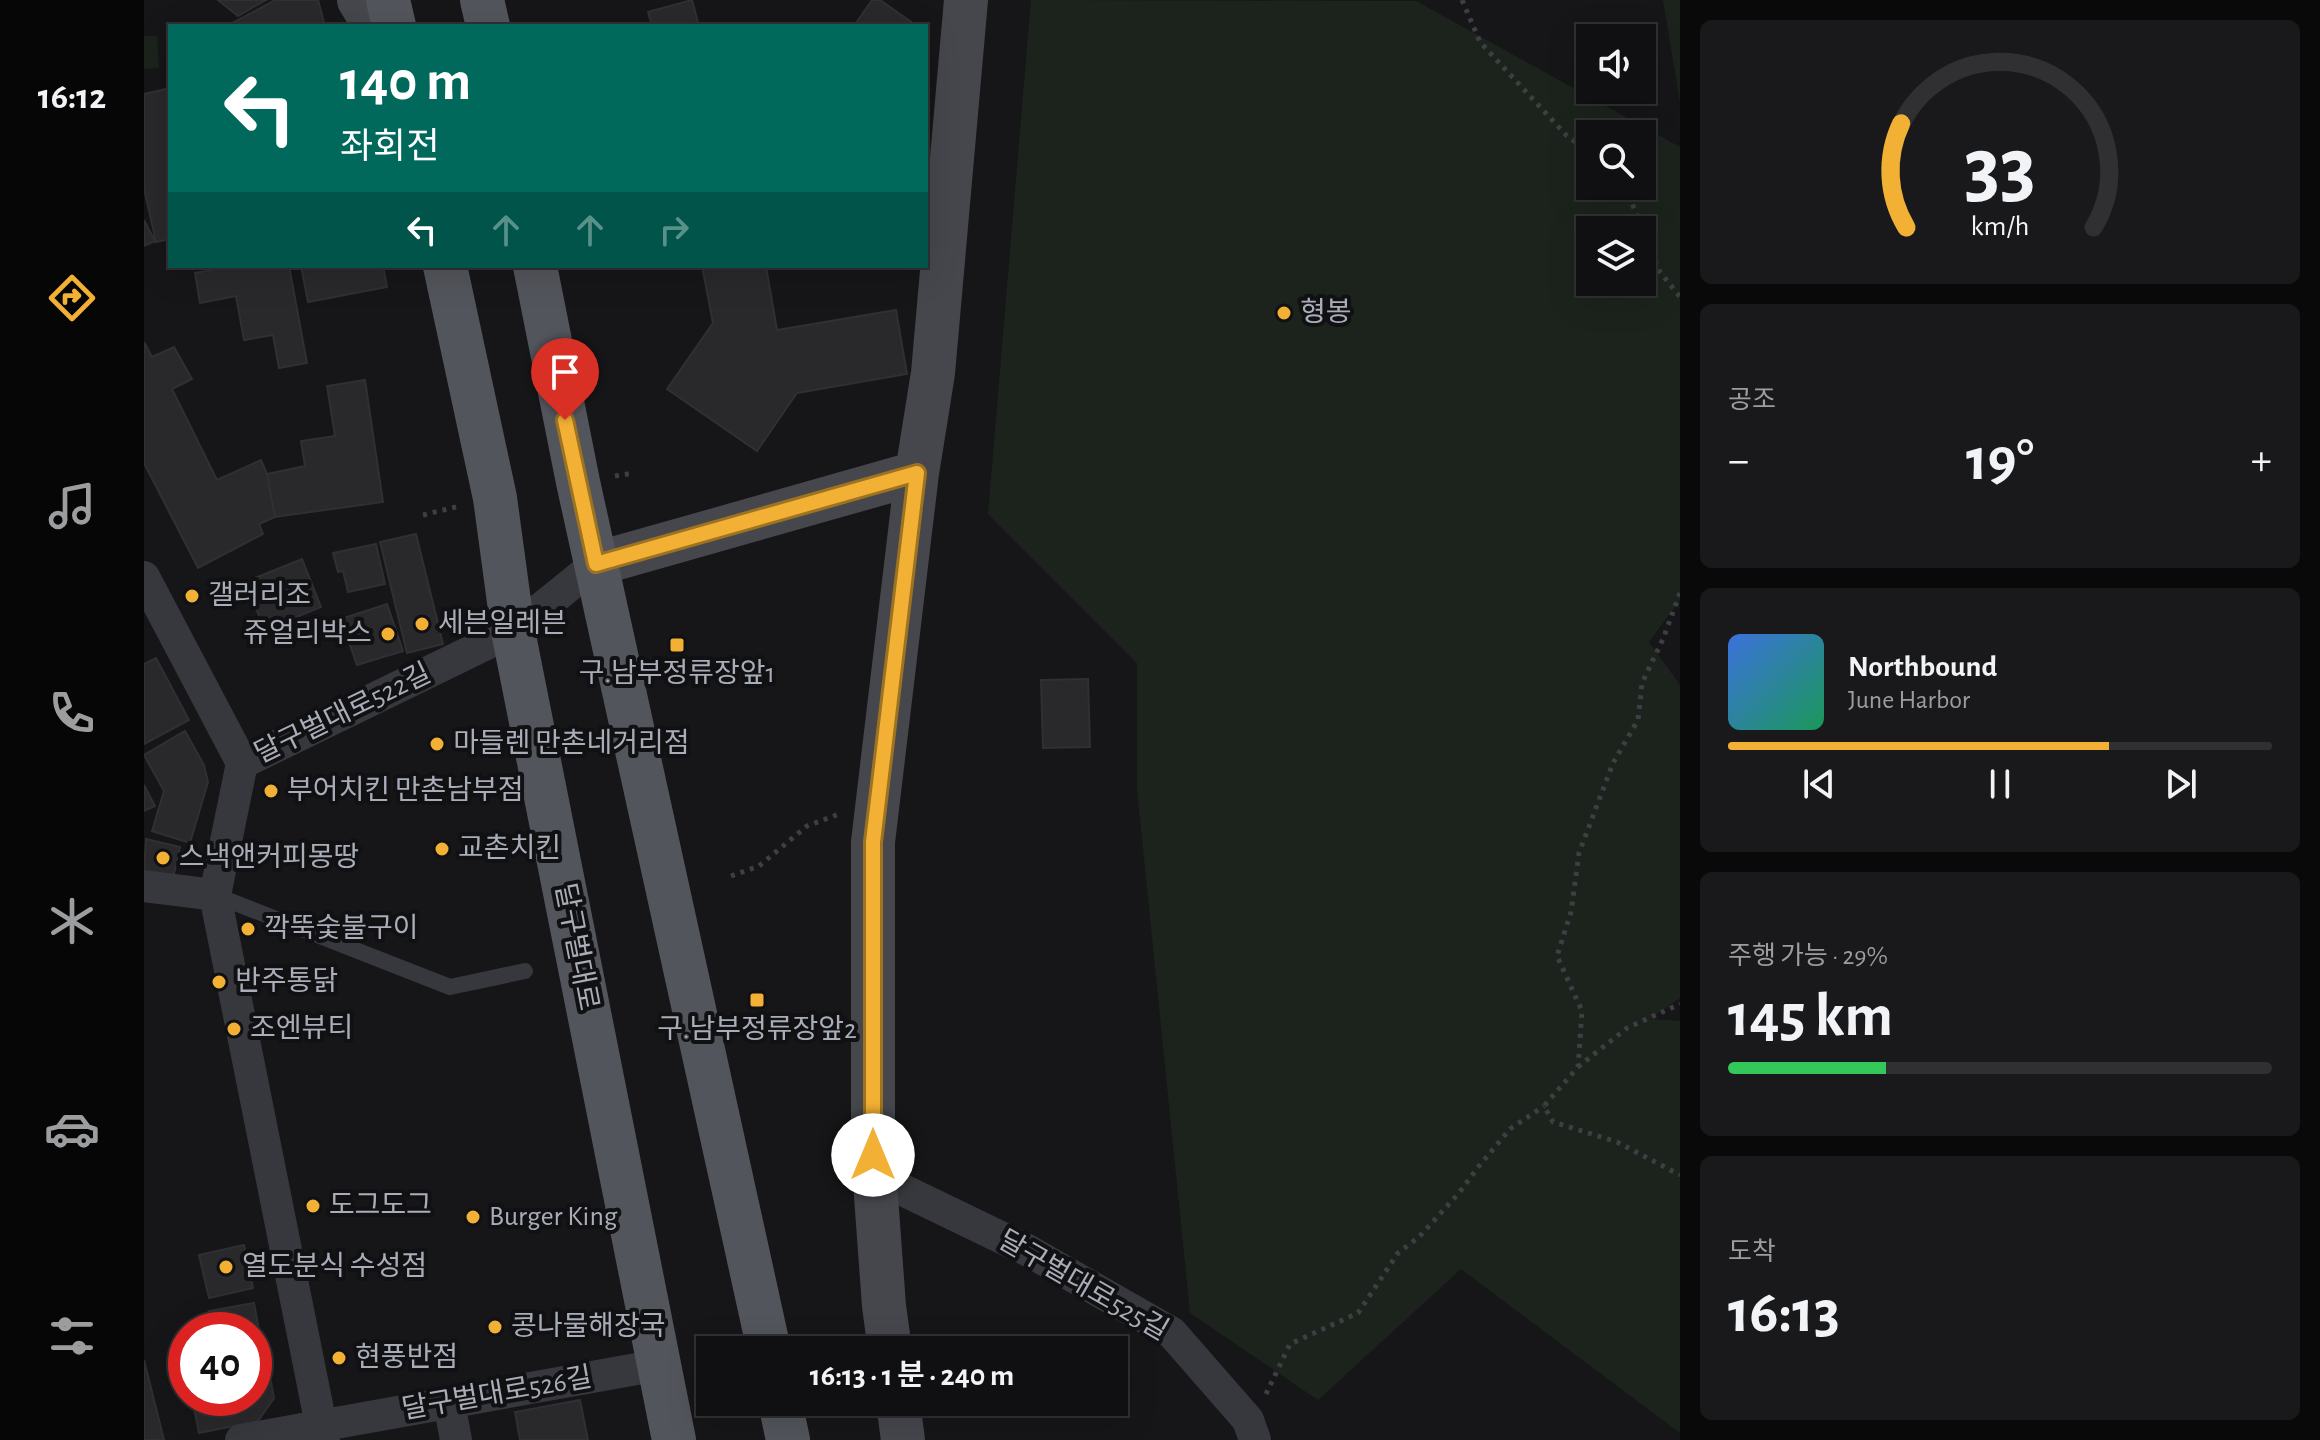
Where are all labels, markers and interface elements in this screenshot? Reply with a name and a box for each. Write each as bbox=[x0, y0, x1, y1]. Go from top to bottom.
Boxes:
map controls bbox=[1576, 24, 1656, 296]
button: sound bbox=[1576, 24, 1656, 104]
text: 140 m bbox=[340, 54, 471, 110]
icon: left bbox=[208, 56, 312, 160]
text: 16:12 bbox=[38, 79, 106, 115]
button: search bbox=[1576, 120, 1656, 200]
text: 33 bbox=[1964, 127, 2036, 211]
text: 좌회전 bbox=[340, 129, 439, 165]
icon: left bbox=[400, 208, 444, 252]
icon: ahead bbox=[484, 208, 528, 252]
icon: ahead bbox=[568, 208, 612, 252]
icon: right bbox=[652, 208, 696, 252]
text: km/h bbox=[1971, 212, 2029, 241]
button: layers bbox=[1576, 216, 1656, 296]
icon: directions bbox=[44, 270, 100, 326]
place label: 형봉 bbox=[1300, 297, 1352, 327]
marker: 형봉 bbox=[1275, 304, 1293, 322]
pin bbox=[531, 338, 599, 420]
icon: arrive bbox=[543, 350, 587, 394]
text: 공조 bbox=[1728, 387, 1776, 413]
text: 19° bbox=[1966, 431, 2034, 491]
text: − bbox=[1728, 439, 1749, 483]
text: + bbox=[2251, 439, 2272, 483]
icon: music bbox=[44, 478, 100, 534]
place label: 갤러리조 bbox=[208, 580, 311, 610]
marker: 갤러리조 bbox=[183, 587, 201, 605]
place label: 세븐일레븐 bbox=[438, 608, 567, 638]
marker: 세븐일레븐 bbox=[413, 615, 431, 633]
place label: 쥬얼리박스 bbox=[243, 618, 372, 648]
marker: 쥬얼리박스 bbox=[379, 625, 397, 643]
marker: 구.남부정류장앞1 bbox=[668, 636, 686, 654]
text: Northbound bbox=[1848, 652, 1997, 682]
street label: 달구벌대로522길 bbox=[250, 658, 435, 769]
place label: 구.남부정류장앞1 bbox=[579, 658, 775, 688]
icon: phone bbox=[44, 685, 100, 741]
text: June Harbor bbox=[1848, 687, 1970, 713]
place label: 마들렌 만촌네거리점 bbox=[453, 728, 689, 758]
marker: 마들렌 만촌네거리점 bbox=[428, 735, 446, 753]
icon: previous bbox=[1797, 762, 1841, 806]
icon: pause bbox=[1978, 762, 2022, 806]
icon: next bbox=[2159, 762, 2203, 806]
place label: 부어치킨 만촌남부점 bbox=[287, 775, 523, 805]
marker: 부어치킨 만촌남부점 bbox=[262, 782, 280, 800]
place label: 교촌치킨 bbox=[458, 833, 561, 863]
marker: 교촌치킨 bbox=[433, 840, 451, 858]
place label: 스낵앤커피몽땅 bbox=[179, 842, 359, 872]
marker: 스낵앤커피몽땅 bbox=[154, 849, 172, 867]
street label: 달구벌대로 bbox=[550, 881, 604, 1013]
icon: climate bbox=[44, 893, 100, 949]
place label: 깍뚝숯불구이 bbox=[264, 913, 419, 943]
marker: 깍뚝숯불구이 bbox=[239, 920, 257, 938]
text: 주행 가능 · 29% bbox=[1728, 943, 1888, 969]
place label: 반주통닭 bbox=[235, 966, 338, 996]
marker: 반주통닭 bbox=[210, 973, 228, 991]
text: 145 km bbox=[1728, 987, 1893, 1047]
marker: 구.남부정류장앞2 bbox=[748, 991, 766, 1009]
place label: 조엔뷰티 bbox=[250, 1013, 353, 1043]
place label: 구.남부정류장앞2 bbox=[657, 1014, 857, 1044]
marker: 조엔뷰티 bbox=[225, 1020, 243, 1038]
icon: car bbox=[44, 1101, 100, 1157]
position arrow bbox=[831, 1113, 915, 1197]
place label: 도그도그 bbox=[329, 1192, 432, 1220]
marker: 도그도그 bbox=[304, 1197, 322, 1215]
place label: Burger King bbox=[489, 1203, 618, 1231]
marker: Burger King bbox=[464, 1208, 482, 1226]
street label: 달구벌대로525길 bbox=[993, 1224, 1174, 1346]
text: 도착 bbox=[1728, 1239, 1776, 1265]
place label: 열도분식 수성점 bbox=[242, 1251, 427, 1281]
marker: 열도분식 수성점 bbox=[217, 1258, 235, 1276]
text: 16:13 bbox=[1728, 1283, 1840, 1343]
icon: filters bbox=[44, 1308, 100, 1364]
place label: 콩나물해장국 bbox=[511, 1311, 666, 1341]
speed limit sign: 40 bbox=[168, 1312, 272, 1416]
marker: 콩나물해장국 bbox=[486, 1318, 504, 1336]
place label: 현풍반점 bbox=[355, 1342, 458, 1372]
marker: 현풍반점 bbox=[330, 1349, 348, 1367]
text: 16:13 · 1 분 · 240 m bbox=[810, 1361, 1014, 1391]
street label: 달구벌대로526길 bbox=[400, 1362, 594, 1424]

